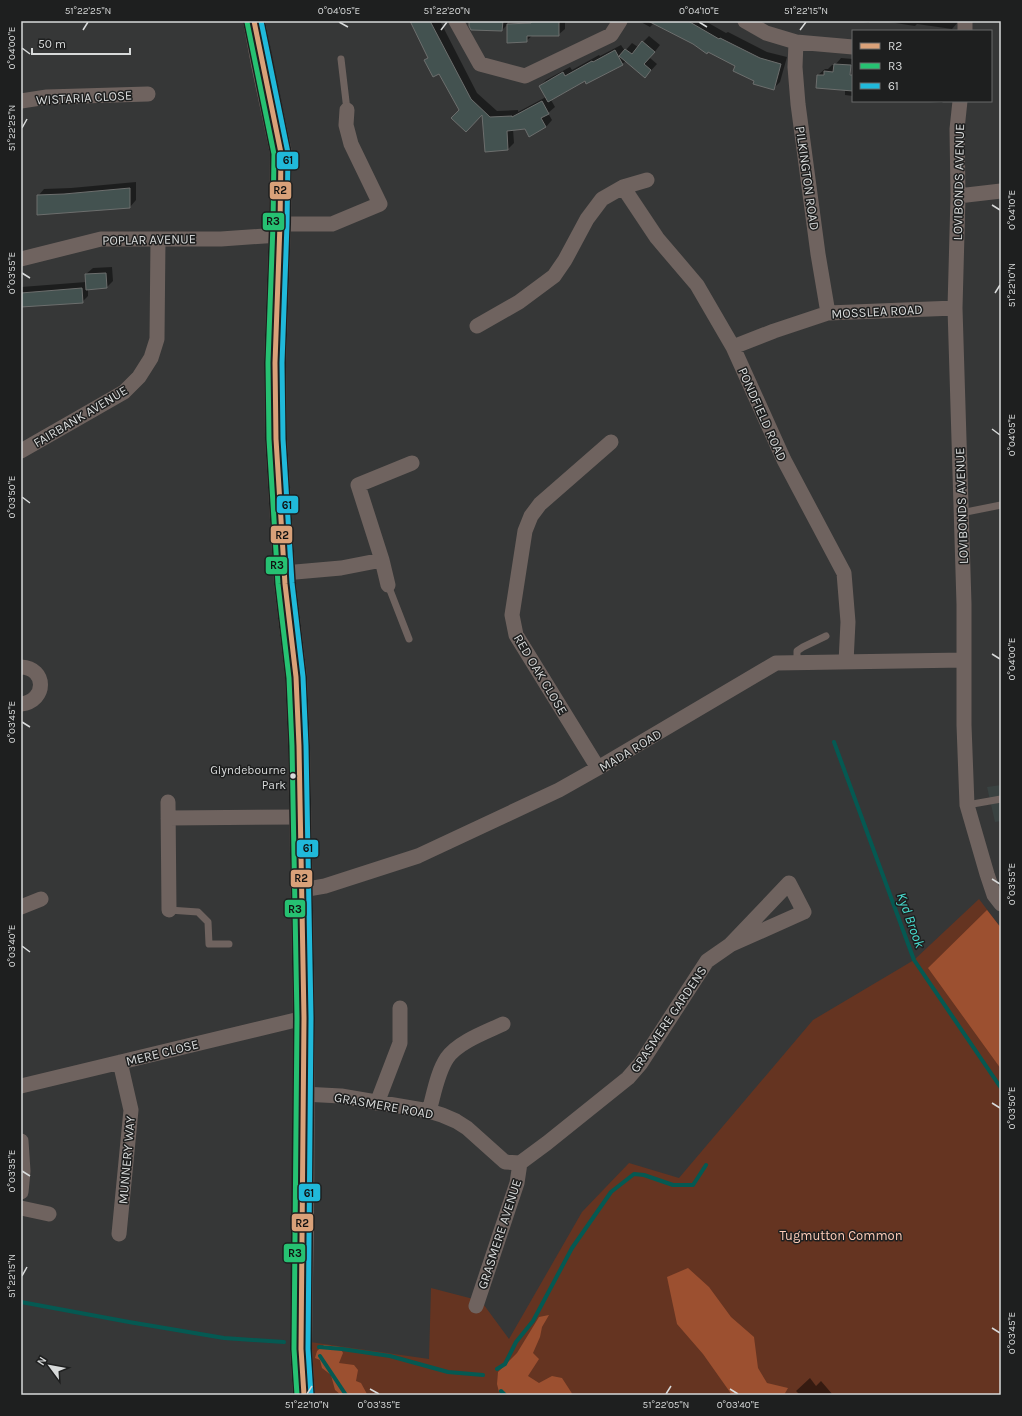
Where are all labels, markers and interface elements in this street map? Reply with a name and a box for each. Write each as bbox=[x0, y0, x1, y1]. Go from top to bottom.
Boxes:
text: 51°22'25"N bbox=[65, 5, 111, 17]
text: 0°04'05"E bbox=[318, 5, 360, 17]
text: 51°22'20"N bbox=[424, 5, 470, 17]
text: 0°04'10"E bbox=[679, 5, 719, 17]
text: 51°22'15"N bbox=[784, 5, 828, 17]
text: 0°04'00"E bbox=[6, 27, 18, 69]
scale bar bbox=[32, 30, 130, 56]
legend bbox=[852, 30, 992, 102]
text: 50 m bbox=[38, 37, 66, 51]
text: R2 bbox=[888, 39, 902, 53]
text: R3 bbox=[888, 59, 902, 73]
text: 61 bbox=[888, 79, 899, 93]
street label: WISTARIA CLOSE bbox=[36, 87, 133, 108]
text: 51°22'25"N bbox=[6, 105, 18, 151]
street label: LOVIBONDS AVENUE bbox=[950, 124, 967, 240]
street label: PILKINGTON ROAD bbox=[793, 125, 822, 231]
line badge: 61 bbox=[276, 151, 299, 170]
text: 61 bbox=[283, 154, 293, 167]
line badge: R2 bbox=[269, 181, 292, 200]
text: R2 bbox=[273, 184, 287, 197]
text: 0°04'10"E bbox=[1006, 190, 1018, 230]
line badge: R3 bbox=[262, 212, 285, 231]
text: R3 bbox=[266, 215, 280, 228]
street label: POPLAR AVENUE bbox=[102, 231, 196, 248]
text: 0°03'55"E bbox=[6, 252, 18, 294]
text: 51°22'10"N bbox=[1006, 263, 1018, 307]
street label: MOSSLEA ROAD bbox=[831, 302, 923, 321]
street label: PONDFIELD ROAD bbox=[735, 365, 790, 463]
street label: FAIRBANK AVENUE bbox=[31, 382, 130, 450]
text: 0°04'05"E bbox=[1006, 414, 1018, 456]
street label: LOVIBONDS AVENUE bbox=[952, 447, 971, 565]
text: 0°03'50"E bbox=[6, 476, 18, 518]
line badge: 61 bbox=[276, 495, 299, 514]
text: 61 bbox=[282, 499, 292, 512]
line badge: R2 bbox=[270, 525, 293, 544]
text: R2 bbox=[275, 529, 289, 542]
line badge: R3 bbox=[265, 556, 288, 575]
text: R3 bbox=[270, 559, 284, 572]
street label: RED OAK CLOSE bbox=[511, 631, 571, 717]
text: 0°04'00"E bbox=[1006, 638, 1018, 680]
text: 0°03'45"E bbox=[6, 701, 18, 743]
street label: MADA ROAD bbox=[596, 726, 664, 775]
place label: Glyndebourne Park bbox=[210, 763, 286, 792]
marker: Glyndebourne Park bbox=[288, 771, 298, 781]
line badge: 61 bbox=[296, 839, 319, 858]
text: 61 bbox=[303, 842, 313, 855]
text: 0°03'55"E bbox=[1006, 863, 1018, 905]
line badge: R2 bbox=[290, 869, 313, 888]
text: R2 bbox=[294, 872, 308, 885]
water label: Kyd Brook bbox=[893, 890, 929, 951]
line badge: R3 bbox=[284, 899, 306, 918]
text: R3 bbox=[288, 903, 302, 916]
text: 0°03'40"E bbox=[6, 925, 18, 967]
street label: GRASMERE GARDENS bbox=[627, 963, 710, 1075]
street label: MERE CLOSE bbox=[124, 1036, 200, 1069]
text: 0°03'50"E bbox=[1006, 1087, 1018, 1129]
street label: GRASMERE ROAD bbox=[333, 1089, 435, 1122]
street label: MUNNERY WAY bbox=[115, 1115, 138, 1205]
text: 0°03'35"E bbox=[6, 1150, 18, 1192]
street label: GRASMERE AVENUE bbox=[475, 1177, 524, 1291]
line badge: 61 bbox=[298, 1183, 321, 1202]
text: 61 bbox=[304, 1187, 314, 1200]
line badge: R2 bbox=[291, 1213, 314, 1232]
text: R2 bbox=[295, 1217, 309, 1230]
park label: Tugmutton Common bbox=[779, 1228, 903, 1243]
line badge: R3 bbox=[283, 1243, 306, 1263]
text: R3 bbox=[288, 1247, 302, 1260]
text: 51°22'15"N bbox=[6, 1254, 18, 1298]
text: 0°03'45"E bbox=[1006, 1312, 1018, 1354]
north arrow bbox=[30, 1346, 70, 1386]
text: N bbox=[34, 1354, 50, 1368]
text: 51°22'10"N bbox=[285, 1399, 329, 1411]
text: 0°03'35"E bbox=[358, 1399, 400, 1411]
text: 51°22'05"N bbox=[643, 1399, 689, 1411]
text: 0°03'40"E bbox=[717, 1399, 759, 1411]

